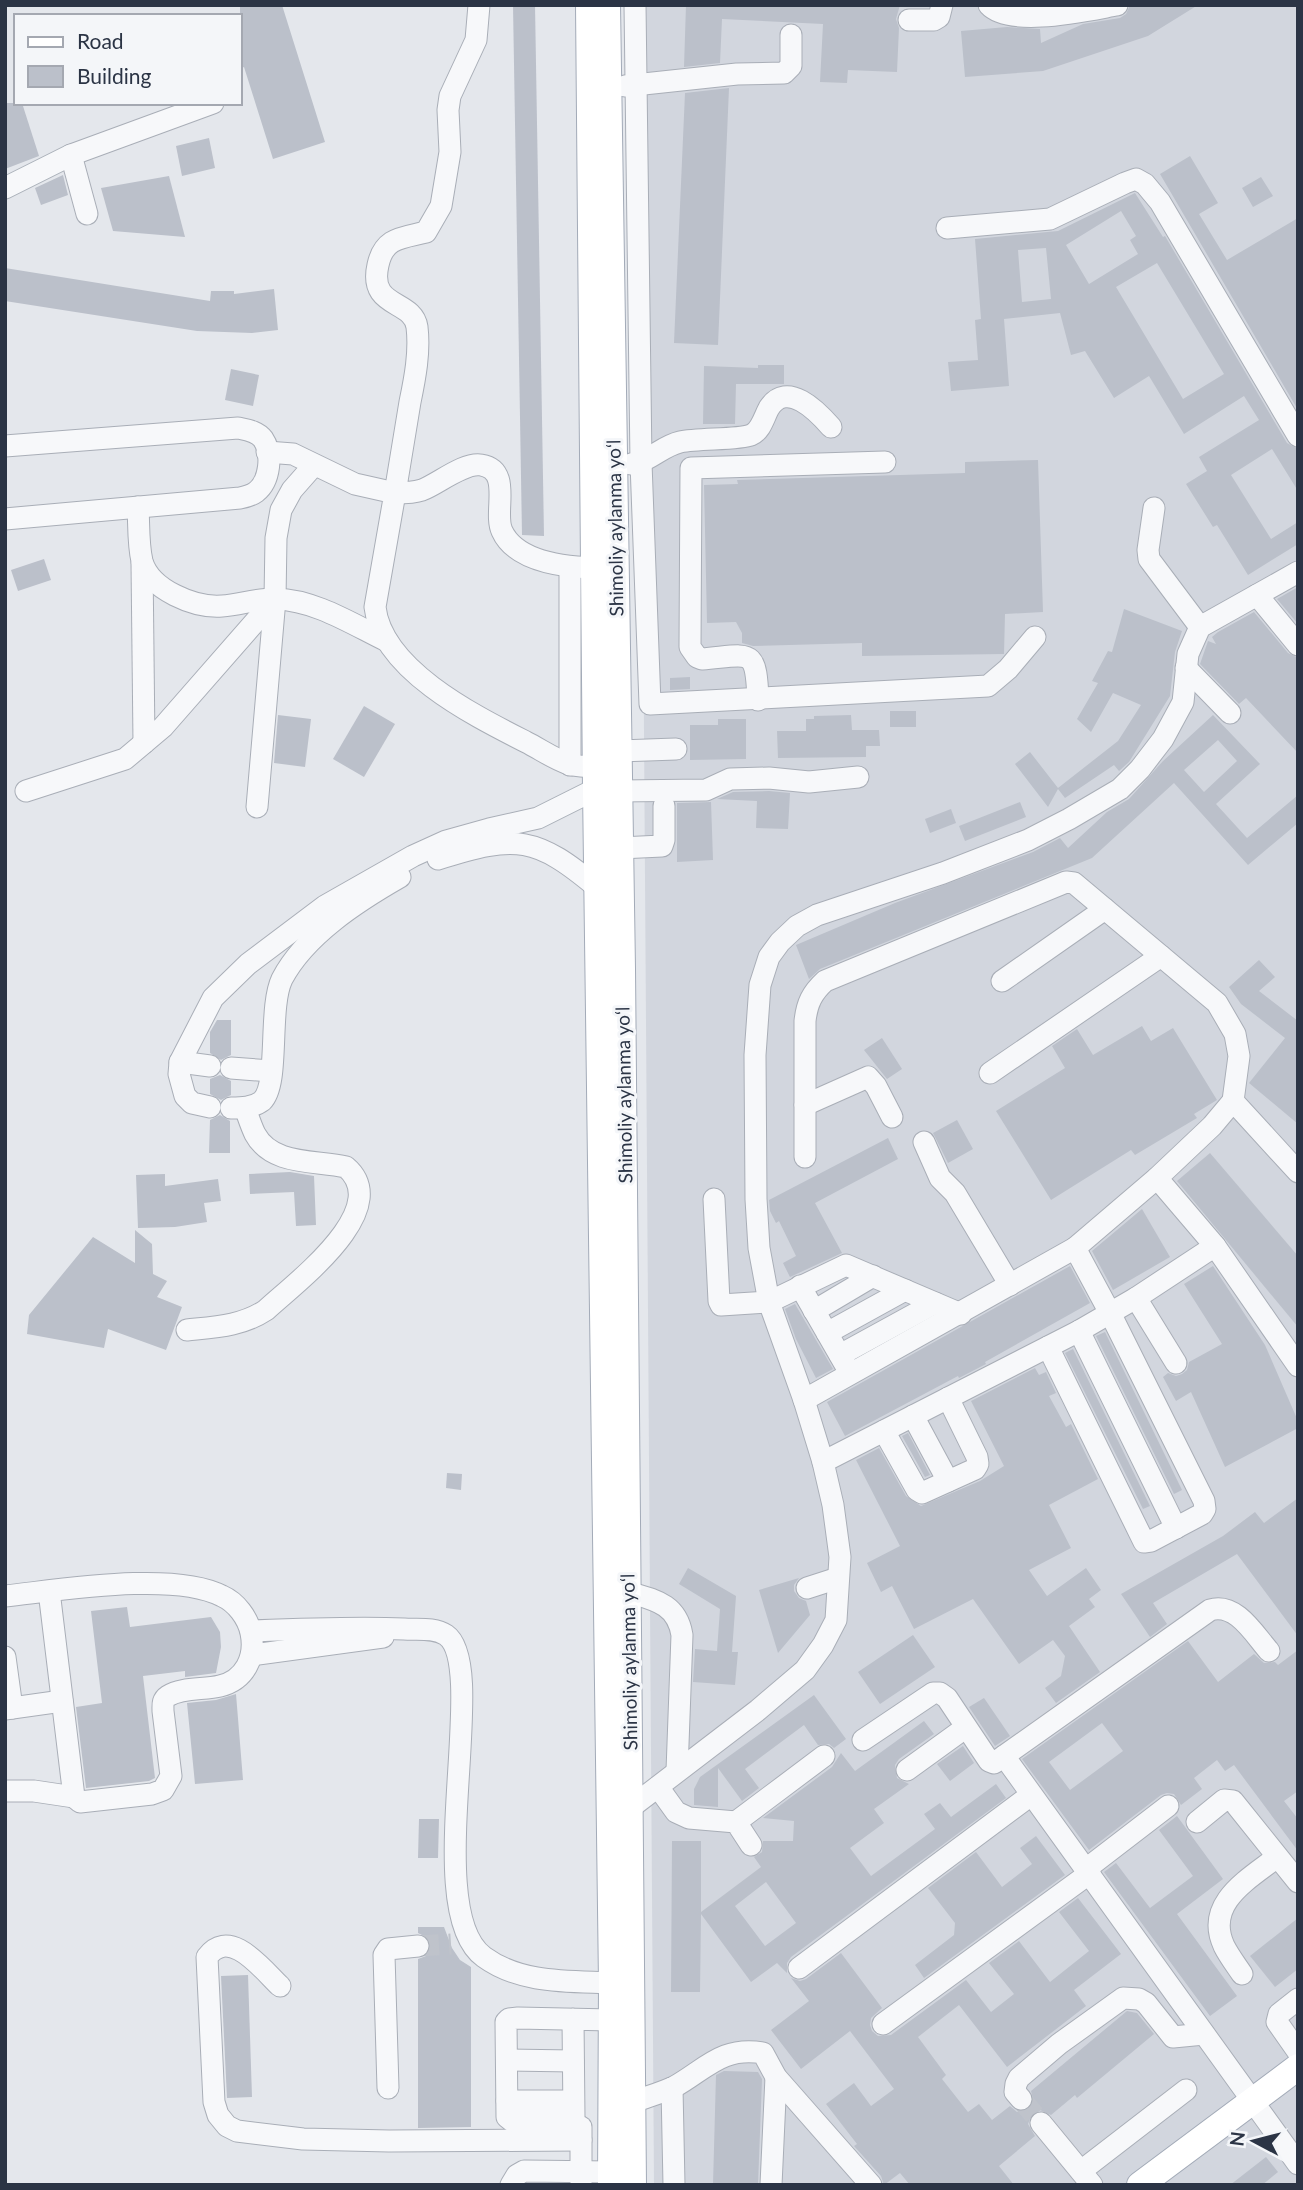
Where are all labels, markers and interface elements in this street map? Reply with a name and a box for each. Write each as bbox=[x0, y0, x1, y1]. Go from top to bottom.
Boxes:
legend bbox=[14, 14, 242, 105]
text: Road bbox=[77, 28, 124, 53]
text: Building bbox=[77, 63, 152, 88]
street label: Shimoliy aylanma yoʻl bbox=[601, 439, 628, 617]
street label: Shimoliy aylanma yoʻl bbox=[610, 1006, 637, 1184]
street label: Shimoliy aylanma yoʻl bbox=[615, 1573, 642, 1751]
north arrow bbox=[1219, 2106, 1289, 2176]
text: N bbox=[1224, 2130, 1249, 2148]

